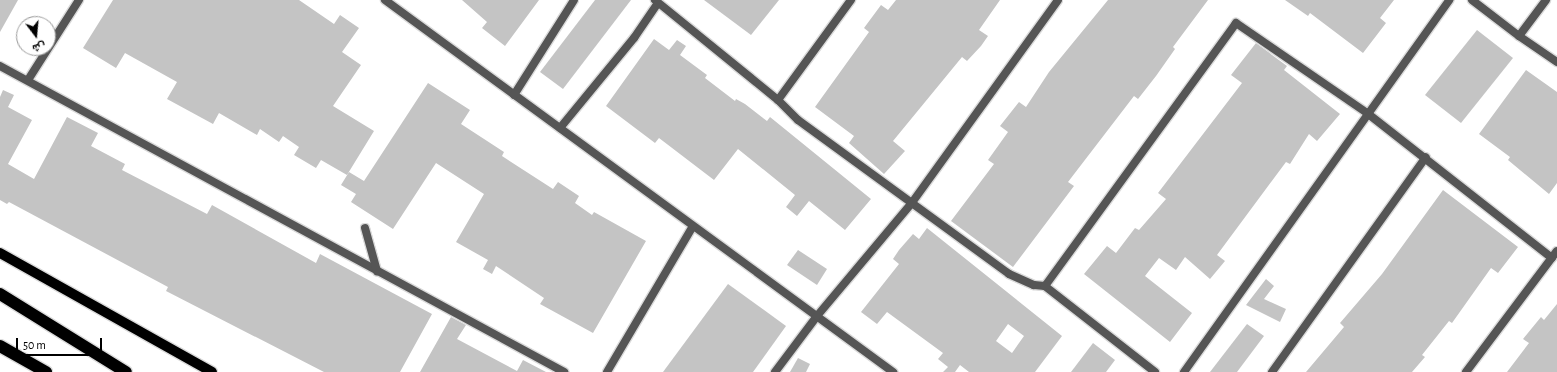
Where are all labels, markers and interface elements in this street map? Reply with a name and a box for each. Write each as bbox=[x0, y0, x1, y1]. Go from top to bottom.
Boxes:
north arrow bbox=[16, 16, 56, 56]
text: ش bbox=[31, 40, 47, 54]
scale bar bbox=[18, 330, 104, 356]
text: 50 m bbox=[23, 339, 46, 351]

